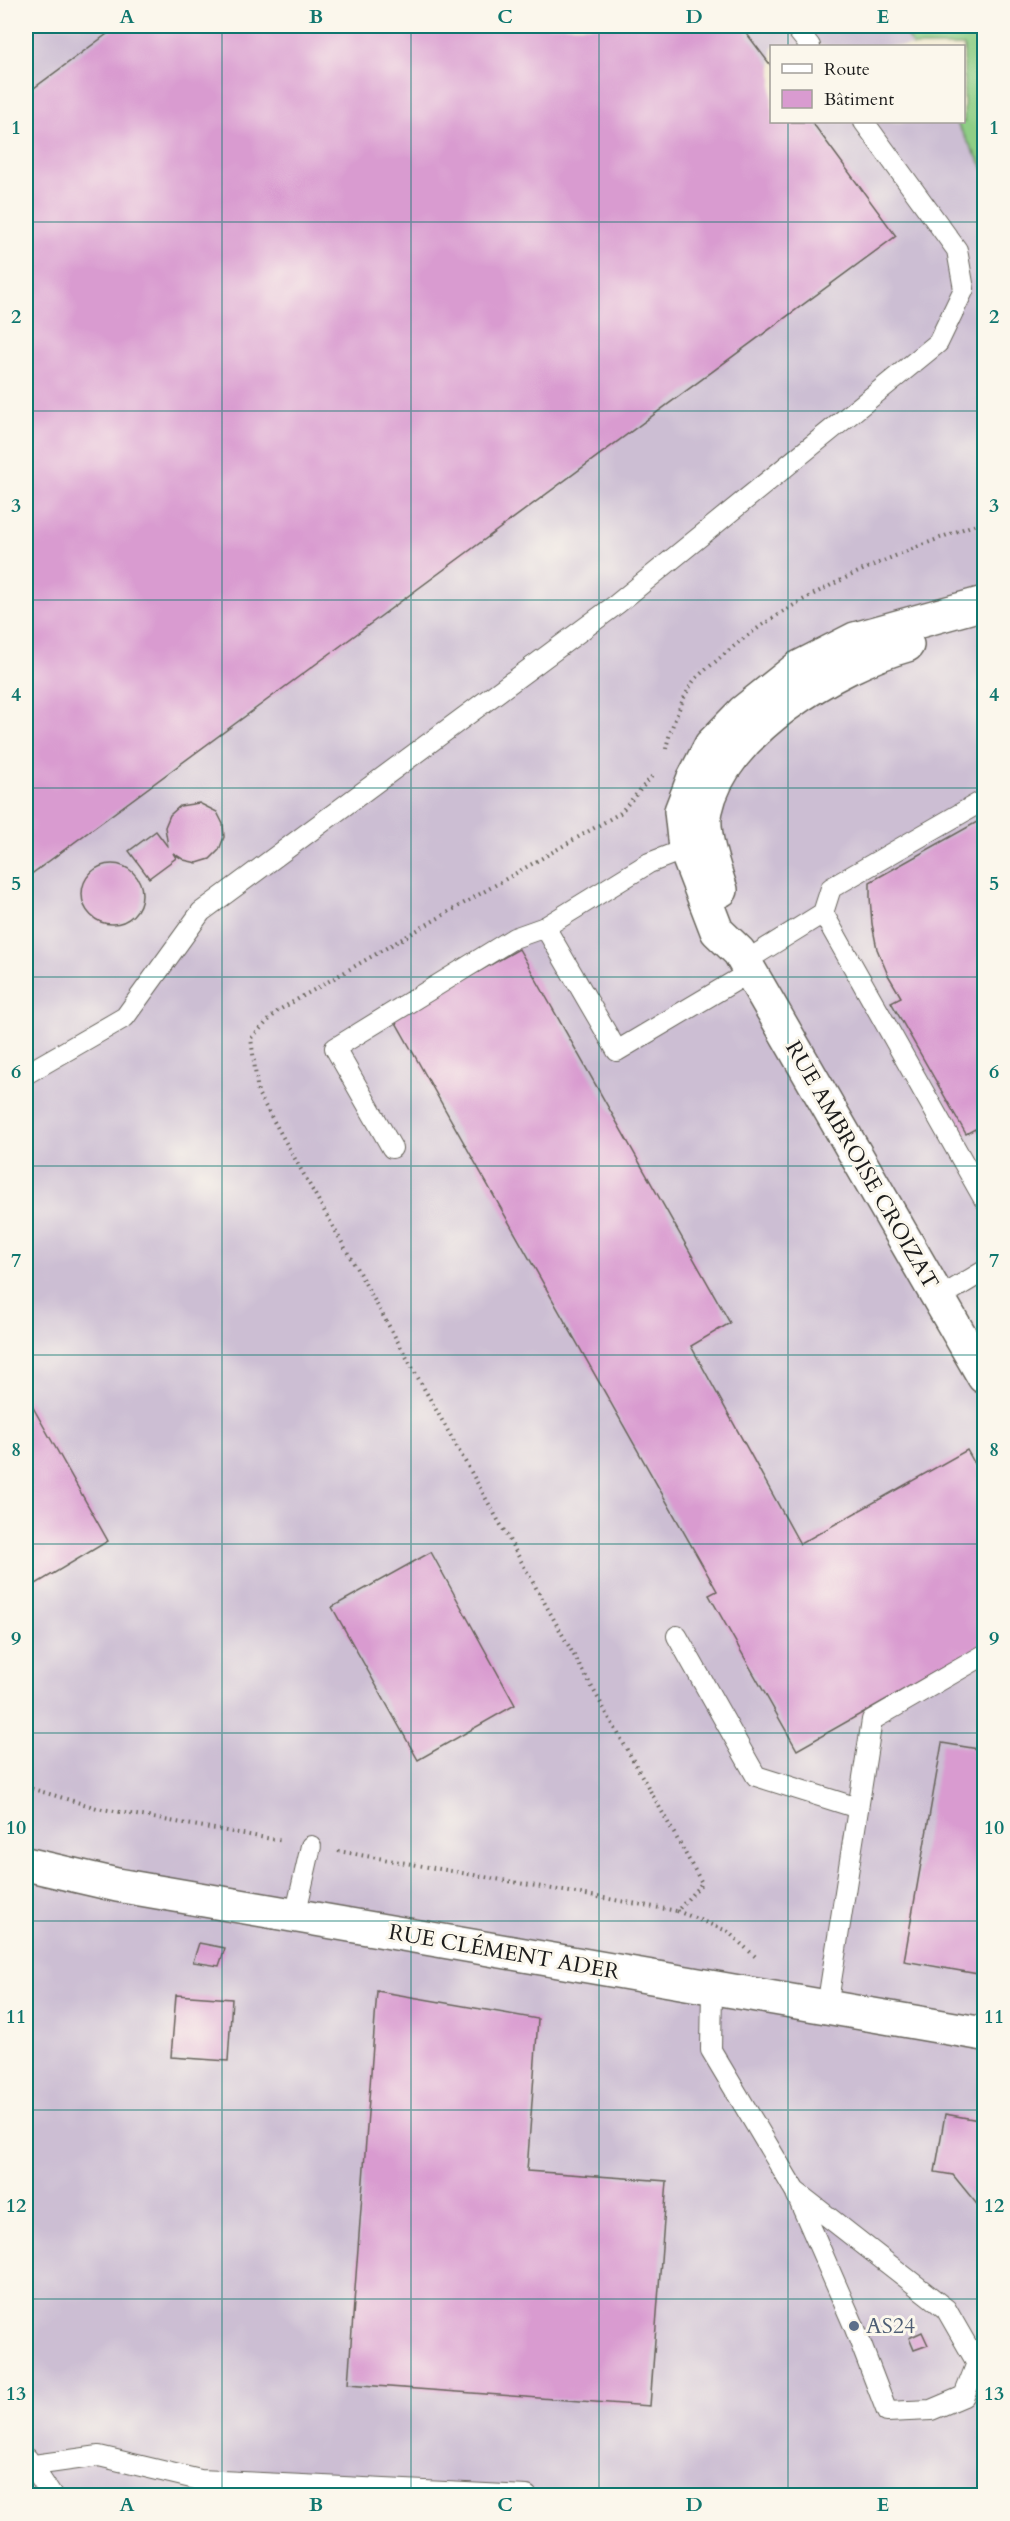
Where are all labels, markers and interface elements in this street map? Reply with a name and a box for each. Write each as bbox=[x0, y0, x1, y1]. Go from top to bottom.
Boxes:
text: A bbox=[119, 3, 135, 30]
text: B bbox=[309, 3, 323, 30]
text: C bbox=[497, 3, 513, 30]
text: D bbox=[685, 3, 703, 30]
text: E bbox=[877, 3, 889, 30]
legend bbox=[770, 45, 965, 123]
text: Route bbox=[824, 57, 870, 82]
text: Bâtiment bbox=[824, 87, 894, 112]
text: 1 bbox=[11, 114, 21, 141]
text: 1 bbox=[989, 114, 999, 141]
text: 2 bbox=[11, 303, 21, 330]
text: 2 bbox=[989, 303, 999, 330]
text: 3 bbox=[11, 492, 21, 519]
text: 3 bbox=[989, 492, 999, 519]
text: 4 bbox=[11, 681, 21, 708]
text: 4 bbox=[989, 681, 999, 708]
text: 5 bbox=[11, 870, 21, 897]
text: 5 bbox=[989, 870, 999, 897]
street label: RUE AMBROISE CROIZAT bbox=[778, 1035, 946, 1295]
text: 6 bbox=[11, 1058, 21, 1085]
text: 6 bbox=[989, 1058, 999, 1085]
text: 7 bbox=[11, 1247, 21, 1274]
text: 7 bbox=[989, 1247, 999, 1274]
text: 8 bbox=[11, 1436, 21, 1463]
text: 8 bbox=[989, 1436, 999, 1463]
text: 9 bbox=[11, 1625, 21, 1652]
text: 9 bbox=[989, 1625, 999, 1652]
text: 10 bbox=[6, 1814, 26, 1841]
text: 10 bbox=[984, 1814, 1004, 1841]
street label: RUE CLÉMENT ADER bbox=[386, 1917, 623, 1987]
text: 11 bbox=[6, 2003, 26, 2030]
text: 11 bbox=[984, 2003, 1004, 2030]
text: 12 bbox=[6, 2192, 26, 2219]
text: 12 bbox=[984, 2192, 1004, 2219]
place label: AS24 bbox=[866, 2311, 915, 2341]
marker: AS24 bbox=[847, 2319, 861, 2333]
text: 13 bbox=[6, 2380, 26, 2407]
text: 13 bbox=[984, 2380, 1004, 2407]
text: A bbox=[119, 2491, 135, 2518]
text: B bbox=[309, 2491, 323, 2518]
text: C bbox=[497, 2491, 513, 2518]
text: D bbox=[685, 2491, 703, 2518]
text: E bbox=[877, 2491, 889, 2518]

